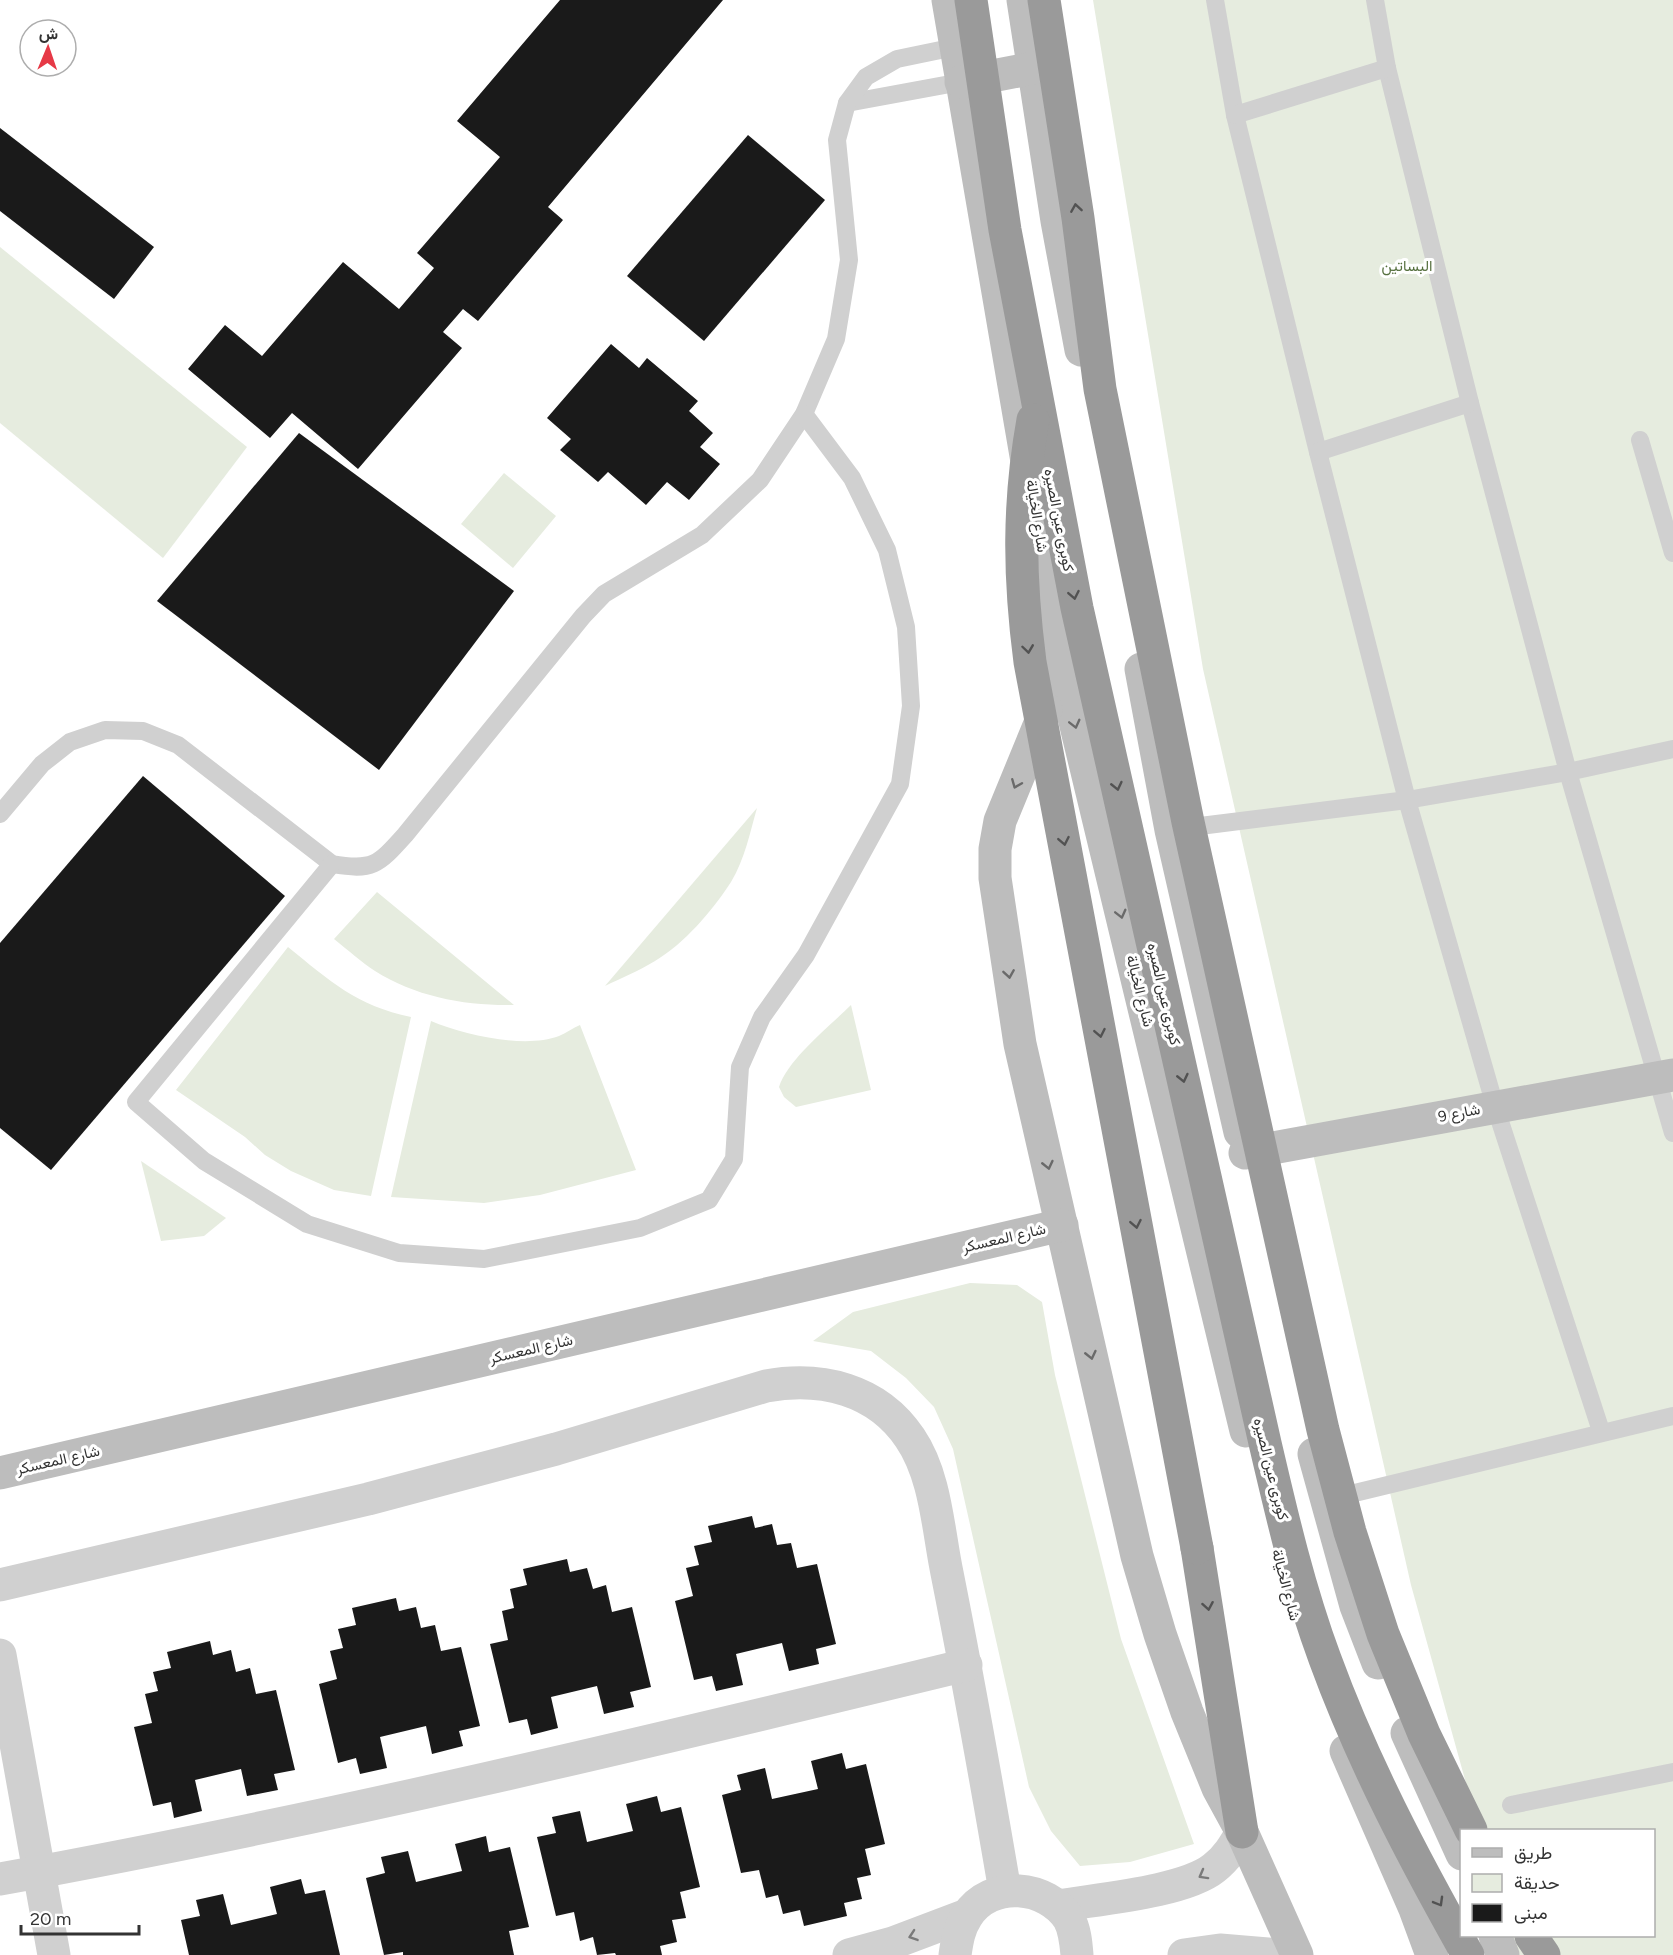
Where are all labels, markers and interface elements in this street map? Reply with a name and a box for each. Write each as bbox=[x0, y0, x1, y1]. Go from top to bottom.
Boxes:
north arrow bbox=[18, 18, 78, 78]
text: ش bbox=[39, 24, 58, 43]
one-way arrow bbox=[1071, 203, 1083, 213]
park label: البساتين bbox=[1382, 257, 1432, 276]
street label: كوبرى عين الصيره bbox=[1039, 467, 1078, 573]
street label: شارع الخيالة bbox=[1020, 478, 1052, 554]
one-way arrow bbox=[1067, 590, 1080, 600]
one-way arrow bbox=[1022, 645, 1034, 654]
one-way arrow bbox=[1068, 719, 1081, 729]
one-way arrow bbox=[1011, 777, 1023, 788]
one-way arrow bbox=[1110, 780, 1123, 790]
one-way arrow bbox=[1057, 836, 1070, 846]
one-way arrow bbox=[1114, 909, 1127, 919]
street label: كوبرى عين الصيره bbox=[1143, 941, 1185, 1047]
street label: شارع الخيالة bbox=[1120, 953, 1158, 1029]
one-way arrow bbox=[1003, 969, 1015, 979]
one-way arrow bbox=[1093, 1027, 1106, 1037]
one-way arrow bbox=[1176, 1073, 1189, 1083]
street label: شارع 9 bbox=[1436, 1100, 1482, 1128]
one-way arrow bbox=[1041, 1160, 1054, 1170]
one-way arrow bbox=[1129, 1219, 1142, 1229]
street label: شارع المعسكر bbox=[960, 1220, 1048, 1259]
street label: شارع المعسكر bbox=[487, 1331, 575, 1370]
one-way arrow bbox=[1084, 1350, 1097, 1360]
street label: كوبرى عين الصيره bbox=[1249, 1416, 1292, 1522]
street label: شارع المعسكر bbox=[14, 1442, 102, 1481]
street label: شارع الخيالة bbox=[1266, 1547, 1304, 1623]
one-way arrow bbox=[1201, 1600, 1214, 1610]
legend bbox=[1460, 1829, 1655, 1937]
text: طريق bbox=[1514, 1842, 1552, 1864]
one-way arrow bbox=[1199, 1867, 1210, 1879]
text: حديقة bbox=[1514, 1872, 1560, 1894]
one-way arrow bbox=[1431, 1896, 1443, 1907]
scale bar bbox=[21, 1898, 140, 1936]
text: مبنى bbox=[1514, 1902, 1548, 1924]
text: 20 m bbox=[30, 1908, 71, 1930]
one-way arrow bbox=[908, 1928, 918, 1941]

